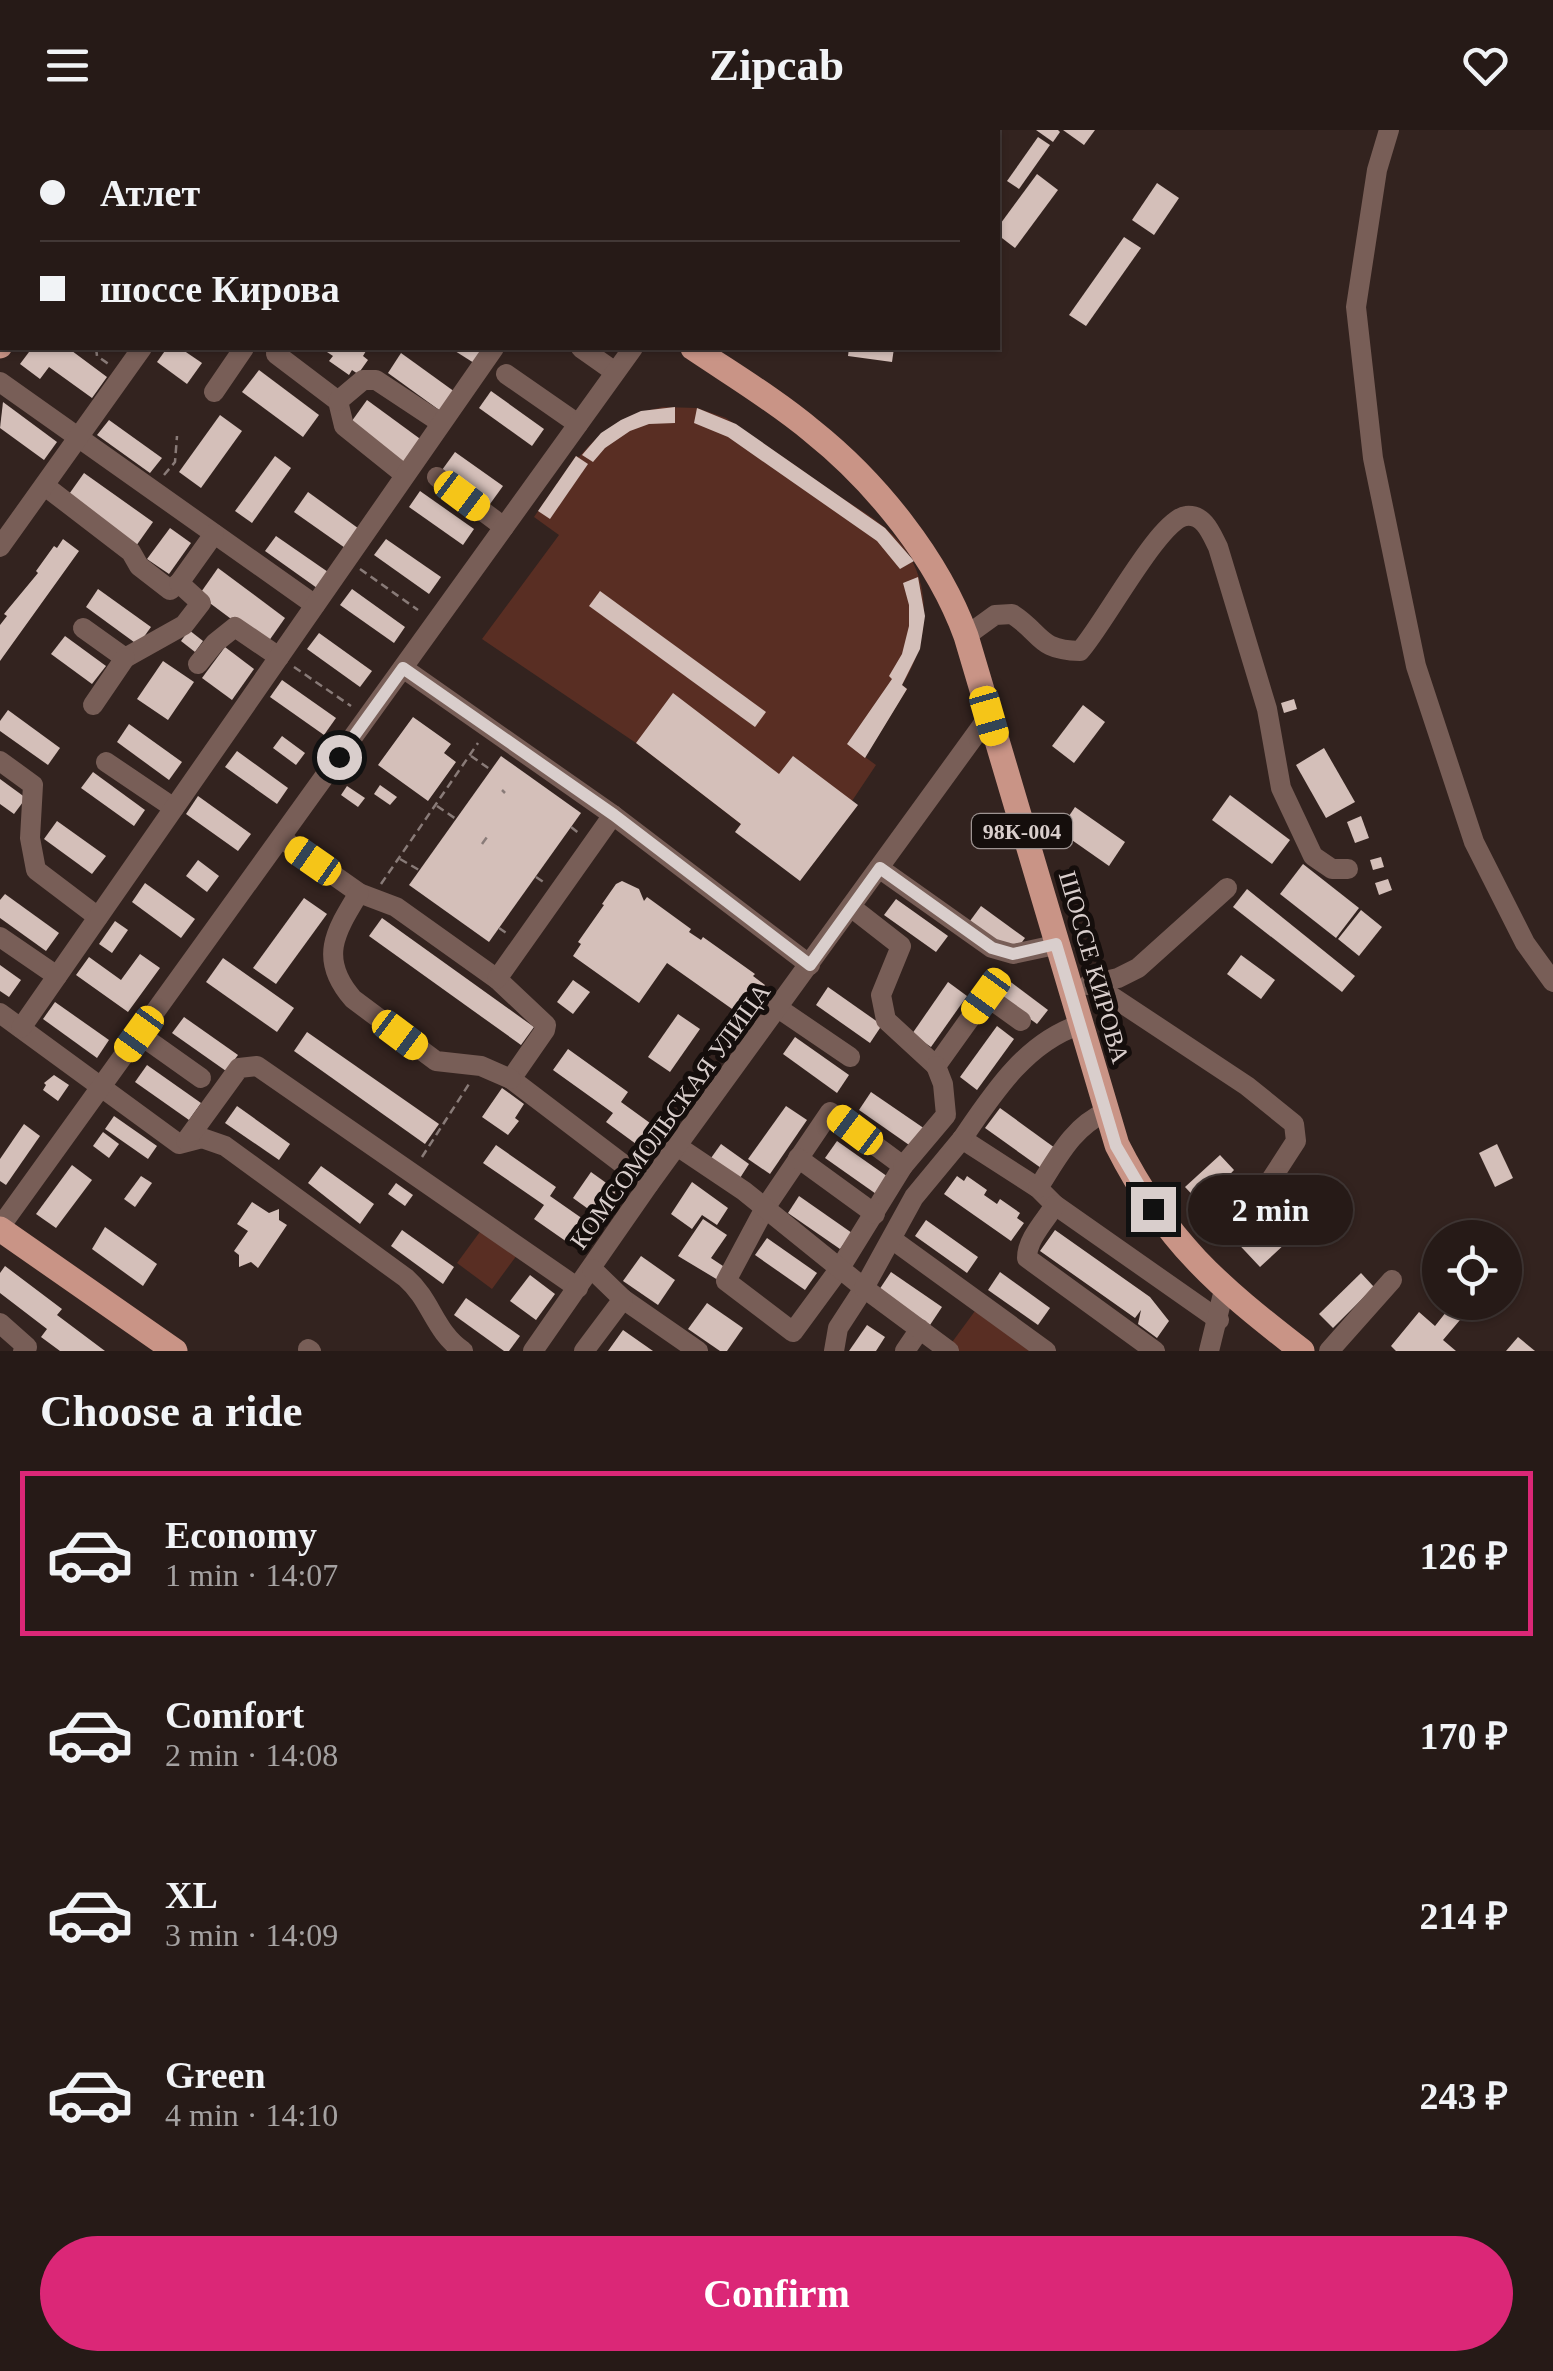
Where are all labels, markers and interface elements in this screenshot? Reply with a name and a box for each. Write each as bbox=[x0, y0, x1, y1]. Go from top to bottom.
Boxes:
icon: menu bbox=[40, 38, 95, 93]
icon: heart bbox=[1458, 38, 1513, 93]
text: Zipcab bbox=[709, 40, 844, 90]
text: Атлет bbox=[100, 172, 200, 214]
text: шоссе Кирова bbox=[100, 268, 340, 310]
car bbox=[429, 466, 495, 526]
car bbox=[966, 683, 1012, 749]
route start bbox=[317, 735, 362, 780]
road number: 98К-004 bbox=[972, 814, 1072, 848]
car bbox=[280, 832, 346, 890]
street label: ШОССЕ КИРОВА bbox=[1054, 868, 1134, 1066]
car bbox=[956, 963, 1016, 1029]
street label: КОМСОМОЛЬСКАЯ УЛИЦА bbox=[565, 978, 775, 1254]
car bbox=[109, 1001, 169, 1067]
car bbox=[367, 1005, 433, 1065]
car bbox=[822, 1100, 888, 1160]
callout: 2 min bbox=[1188, 1174, 1353, 1244]
route end bbox=[1131, 1187, 1176, 1232]
text: 2 min bbox=[1232, 1192, 1309, 1228]
map controls bbox=[1422, 1220, 1522, 1320]
button: locate bbox=[1422, 1220, 1522, 1320]
text: Choose a ride bbox=[40, 1386, 303, 1436]
icon: car bbox=[45, 1509, 135, 1599]
text: Economy bbox=[165, 1514, 317, 1556]
text: 126 ₽ bbox=[1419, 1535, 1508, 1577]
text: 1 min · 14:07 bbox=[165, 1557, 338, 1593]
icon: car bbox=[45, 1689, 135, 1779]
text: Comfort bbox=[165, 1694, 304, 1736]
text: 170 ₽ bbox=[1419, 1715, 1508, 1757]
text: 2 min · 14:08 bbox=[165, 1737, 338, 1773]
icon: car bbox=[45, 1869, 135, 1959]
text: XL bbox=[165, 1874, 218, 1916]
text: 214 ₽ bbox=[1419, 1895, 1508, 1937]
text: 3 min · 14:09 bbox=[165, 1917, 338, 1953]
icon: car bbox=[45, 2049, 135, 2139]
text: Green bbox=[165, 2054, 266, 2096]
text: 243 ₽ bbox=[1419, 2075, 1508, 2117]
text: 4 min · 14:10 bbox=[165, 2097, 338, 2133]
button: Confirm bbox=[40, 2236, 1513, 2351]

